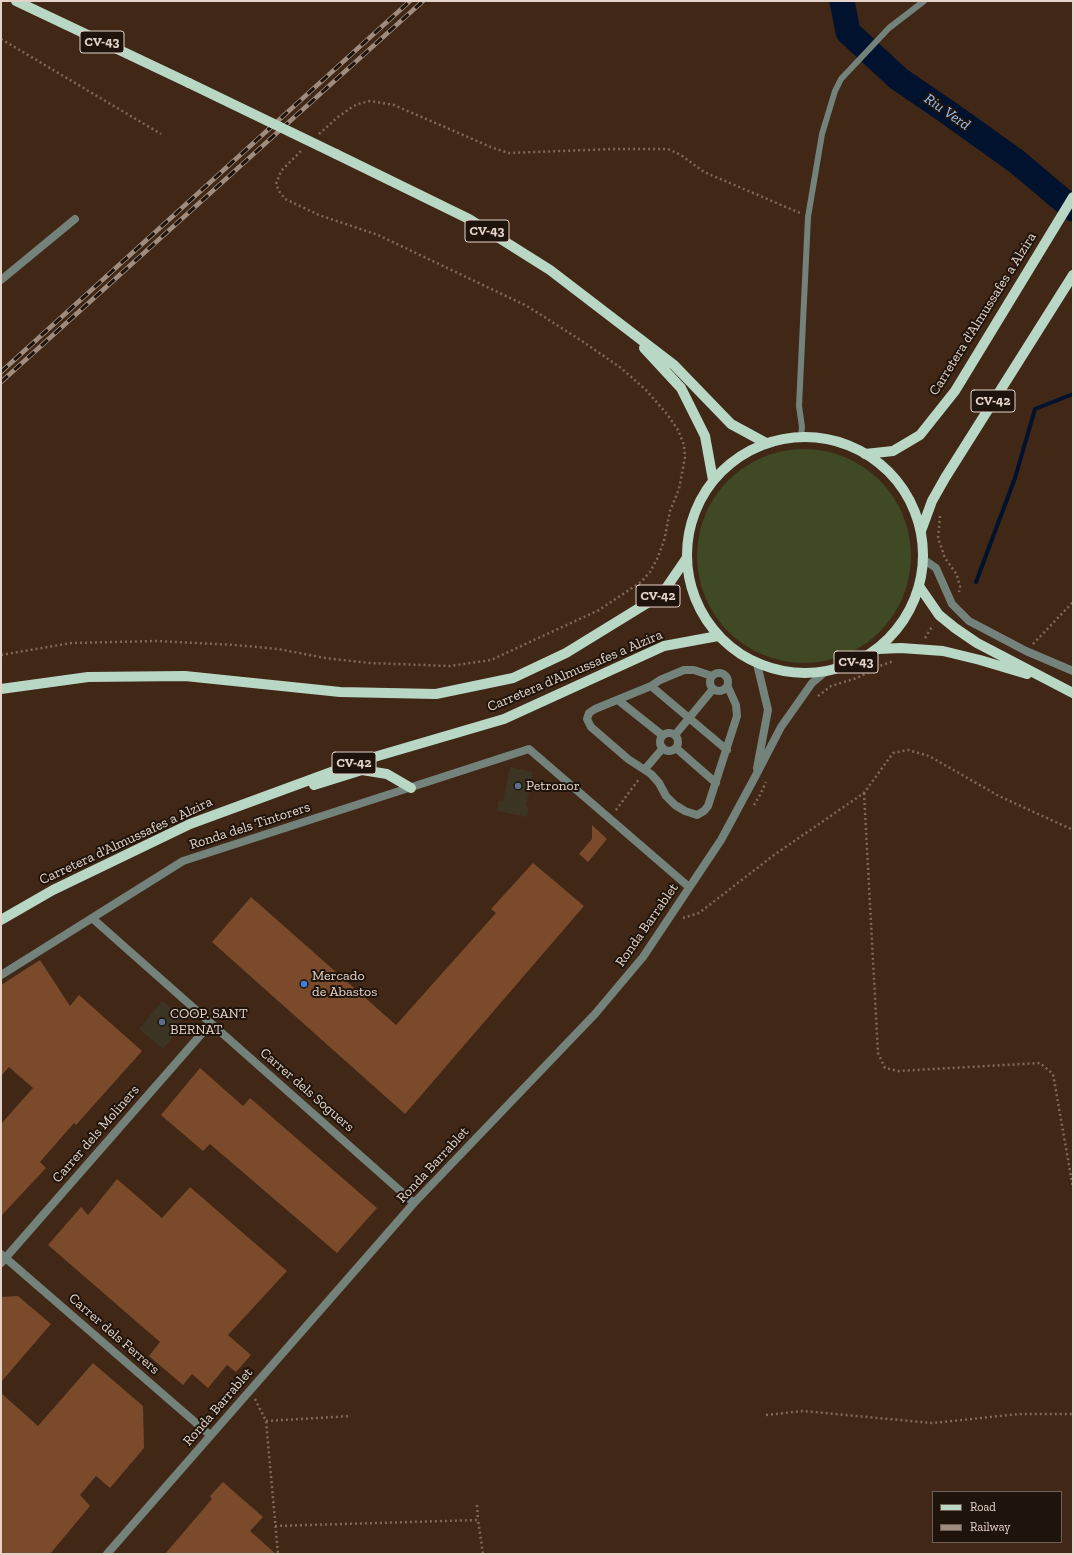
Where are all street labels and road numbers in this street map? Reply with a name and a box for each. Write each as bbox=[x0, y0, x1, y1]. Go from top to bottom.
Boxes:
road number: CV-43 bbox=[80, 31, 124, 53]
road number: CV-43 bbox=[465, 220, 509, 242]
street label: Carretera d'Almussafes a Alzira bbox=[926, 229, 1040, 399]
road number: CV-42 bbox=[971, 390, 1015, 412]
road number: CV-42 bbox=[636, 585, 680, 607]
street label: Carretera d'Almussafes a Alzira bbox=[485, 626, 665, 716]
road number: CV-43 bbox=[834, 651, 878, 673]
road number: CV-42 bbox=[332, 752, 376, 774]
street label: Carretera d'Almussafes a Alzira bbox=[37, 793, 215, 889]
street label: Ronda dels Tintorers bbox=[187, 799, 313, 853]
street label: Ronda Barrablet bbox=[612, 880, 682, 970]
street label: Carrer dels Soguers bbox=[256, 1045, 358, 1135]
street label: Carrer dels Moliners bbox=[49, 1082, 143, 1186]
street label: Ronda Barrablet bbox=[393, 1123, 473, 1207]
street label: Carrer dels Ferrers bbox=[65, 1290, 163, 1378]
street label: Ronda Barrablet bbox=[180, 1365, 256, 1449]

